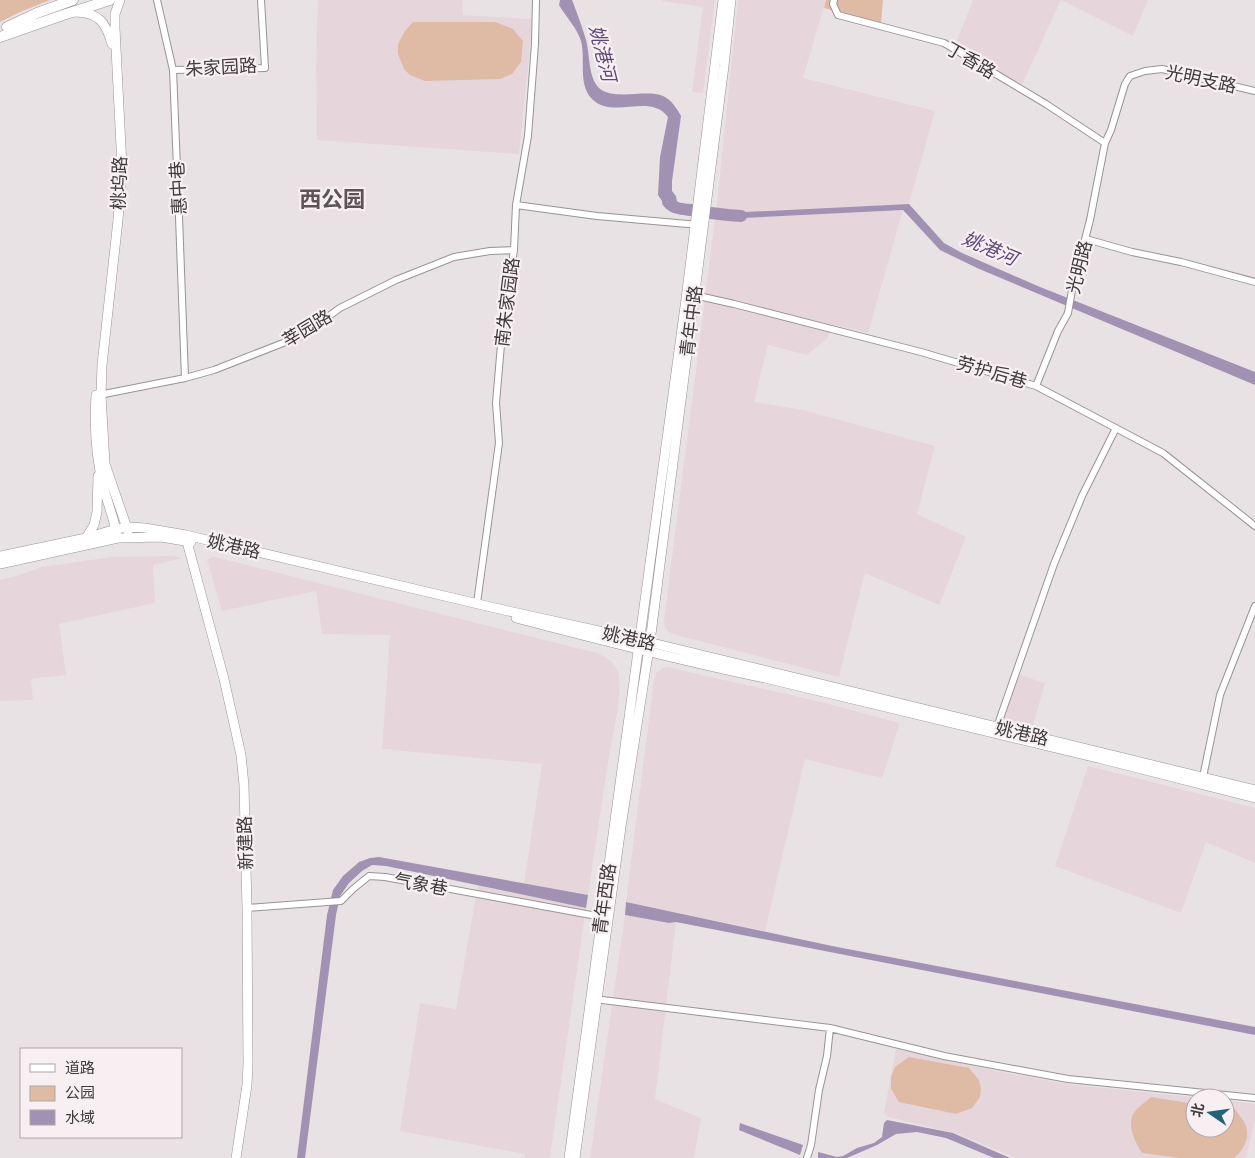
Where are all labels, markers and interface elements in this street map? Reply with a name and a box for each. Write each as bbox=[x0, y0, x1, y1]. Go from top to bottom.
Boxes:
water label: 姚港河 bbox=[585, 23, 622, 87]
street label: 丁香路 bbox=[942, 37, 1000, 83]
street label: 朱家园路 bbox=[184, 55, 258, 79]
street label: 光明支路 bbox=[1164, 61, 1238, 97]
street label: 桃坞路 bbox=[108, 156, 130, 210]
street label: 惠中巷 bbox=[166, 160, 190, 216]
district label: 西公园 bbox=[299, 186, 365, 212]
water label: 姚港河 bbox=[959, 227, 1024, 271]
street label: 光明路 bbox=[1062, 238, 1096, 296]
street label: 南朱家园路 bbox=[491, 256, 523, 348]
street label: 青年中路 bbox=[676, 284, 706, 358]
street label: 莘园路 bbox=[278, 305, 336, 351]
street label: 劳护后巷 bbox=[955, 352, 1029, 392]
street label: 姚港路 bbox=[205, 530, 263, 562]
street label: 姚港路 bbox=[600, 622, 658, 654]
street label: 姚港路 bbox=[993, 717, 1051, 749]
street label: 新建路 bbox=[234, 816, 256, 870]
street label: 青年西路 bbox=[589, 862, 619, 936]
street label: 气象巷 bbox=[393, 869, 449, 899]
legend bbox=[20, 1048, 182, 1138]
text: 道路 bbox=[65, 1059, 95, 1077]
text: 公园 bbox=[65, 1084, 95, 1102]
north arrow bbox=[1185, 1088, 1235, 1138]
text: 北 bbox=[1188, 1101, 1207, 1119]
text: 水域 bbox=[65, 1109, 95, 1127]

